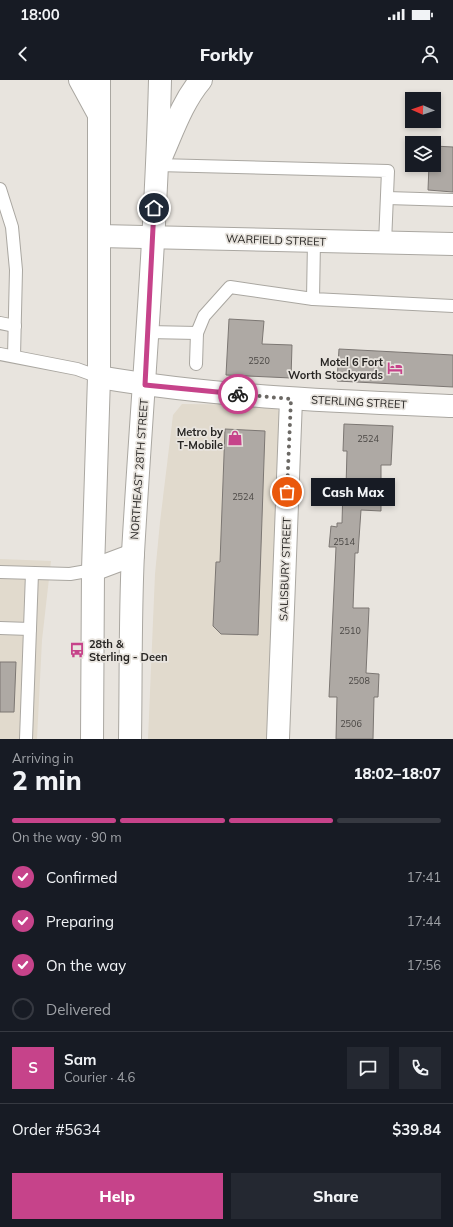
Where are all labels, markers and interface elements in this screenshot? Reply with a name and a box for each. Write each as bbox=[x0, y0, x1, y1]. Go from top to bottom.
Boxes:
text: 18:00 bbox=[20, 5, 60, 24]
icon: back bbox=[12, 43, 34, 65]
text: Forkly bbox=[200, 43, 253, 66]
icon: person bbox=[419, 43, 441, 65]
north arrow bbox=[405, 92, 441, 128]
map controls bbox=[405, 92, 441, 172]
button: layers bbox=[405, 136, 441, 172]
pin bbox=[137, 191, 171, 225]
icon: home bbox=[143, 197, 165, 219]
street label: WARFIELD STREET bbox=[226, 231, 327, 249]
house number: 2520 bbox=[248, 355, 270, 366]
place label: Motel 6 Fort Worth Stockyards bbox=[288, 355, 383, 382]
hotel icon: Motel 6 Fort Worth Stockyards bbox=[386, 359, 404, 377]
courier bbox=[218, 374, 258, 414]
icon: bike bbox=[227, 383, 249, 405]
street label: STERLING STREET bbox=[311, 393, 408, 412]
street label: NORTHEAST 28TH STREET bbox=[127, 398, 151, 540]
place label: Metro by T-Mobile bbox=[177, 425, 223, 452]
shop icon: Metro by T-Mobile bbox=[226, 429, 244, 447]
house number: 2524 bbox=[357, 433, 379, 444]
pin bbox=[270, 475, 304, 509]
callout: Cash Max bbox=[311, 478, 395, 506]
icon: bag bbox=[276, 481, 298, 503]
text: Cash Max bbox=[322, 484, 384, 500]
house number: 2524 bbox=[232, 491, 254, 502]
street label: SALISBURY STREET bbox=[276, 517, 294, 621]
house number: 2514 bbox=[333, 536, 355, 547]
house number: 2510 bbox=[339, 625, 361, 636]
place label: 28th & Sterling - Deen bbox=[89, 637, 168, 664]
bus stop icon: 28th & Sterling - Deen bbox=[68, 641, 86, 659]
house number: 2508 bbox=[348, 675, 370, 686]
house number: 2506 bbox=[340, 718, 362, 729]
text: Arriving in bbox=[12, 750, 74, 766]
text: 2 min bbox=[12, 764, 82, 797]
text: 18:02–18:07 bbox=[354, 764, 441, 783]
text: On the way · 90 m bbox=[12, 829, 122, 845]
icon: check bbox=[12, 866, 34, 888]
text: Confirmed bbox=[46, 868, 117, 887]
text: 17:41 bbox=[407, 869, 441, 885]
icon: check bbox=[12, 910, 34, 932]
text: Preparing bbox=[46, 912, 114, 931]
text: 17:44 bbox=[407, 913, 441, 929]
icon: check bbox=[12, 954, 34, 976]
text: On the way bbox=[46, 956, 126, 975]
text: 17:56 bbox=[407, 957, 441, 973]
text: Delivered bbox=[46, 1000, 111, 1019]
button: chat bbox=[347, 1047, 389, 1089]
button: phone bbox=[399, 1047, 441, 1089]
text: Sam bbox=[64, 1050, 96, 1069]
text: S bbox=[28, 1058, 38, 1077]
text: Courier · 4.6 bbox=[64, 1069, 135, 1085]
text: Order #5634 bbox=[12, 1120, 100, 1139]
text: $39.84 bbox=[392, 1120, 441, 1139]
button: Help bbox=[12, 1173, 223, 1219]
button: Share bbox=[231, 1173, 441, 1219]

